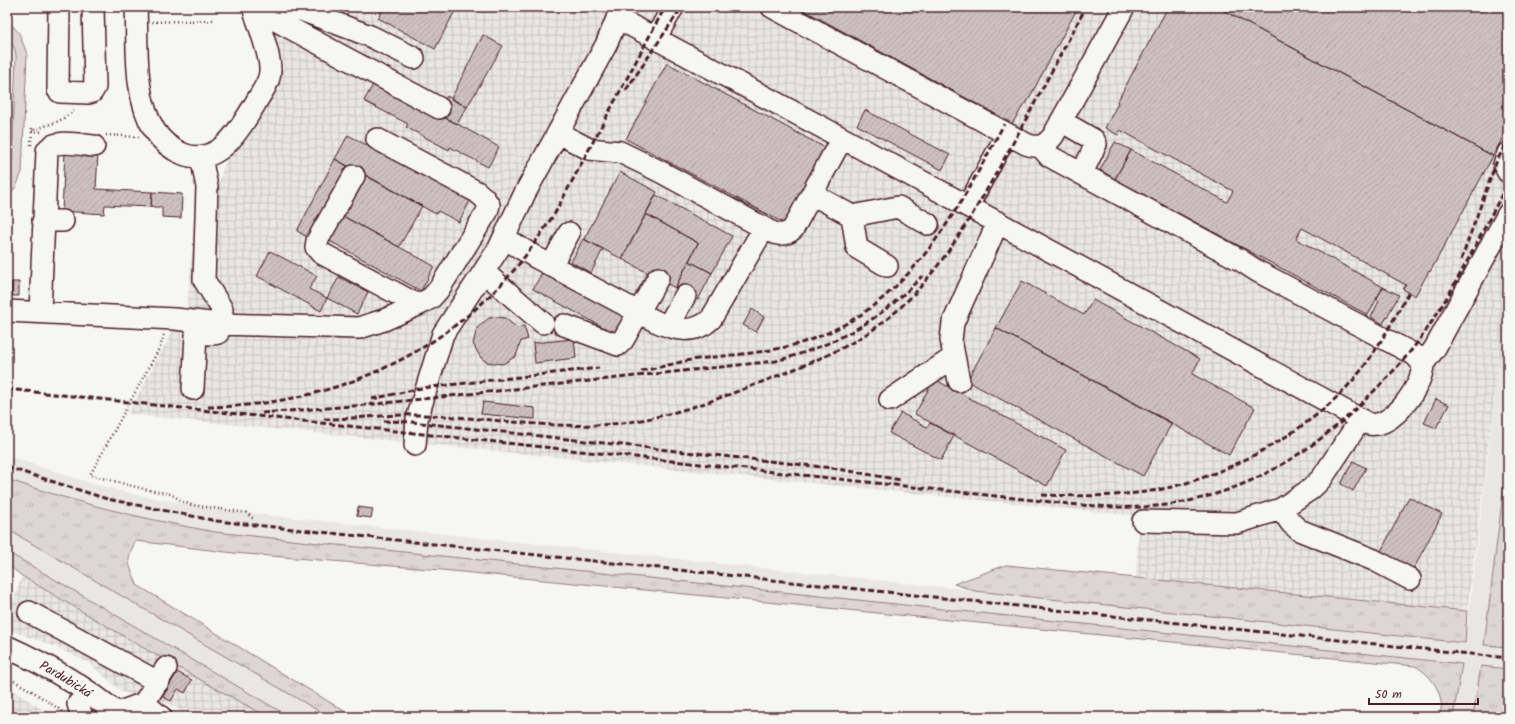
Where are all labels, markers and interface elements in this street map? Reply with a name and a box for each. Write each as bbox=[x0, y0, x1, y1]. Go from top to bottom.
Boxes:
street label: Pardubická bbox=[35, 656, 97, 705]
scale bar bbox=[1369, 680, 1478, 706]
text: 50 m bbox=[1375, 685, 1402, 704]

